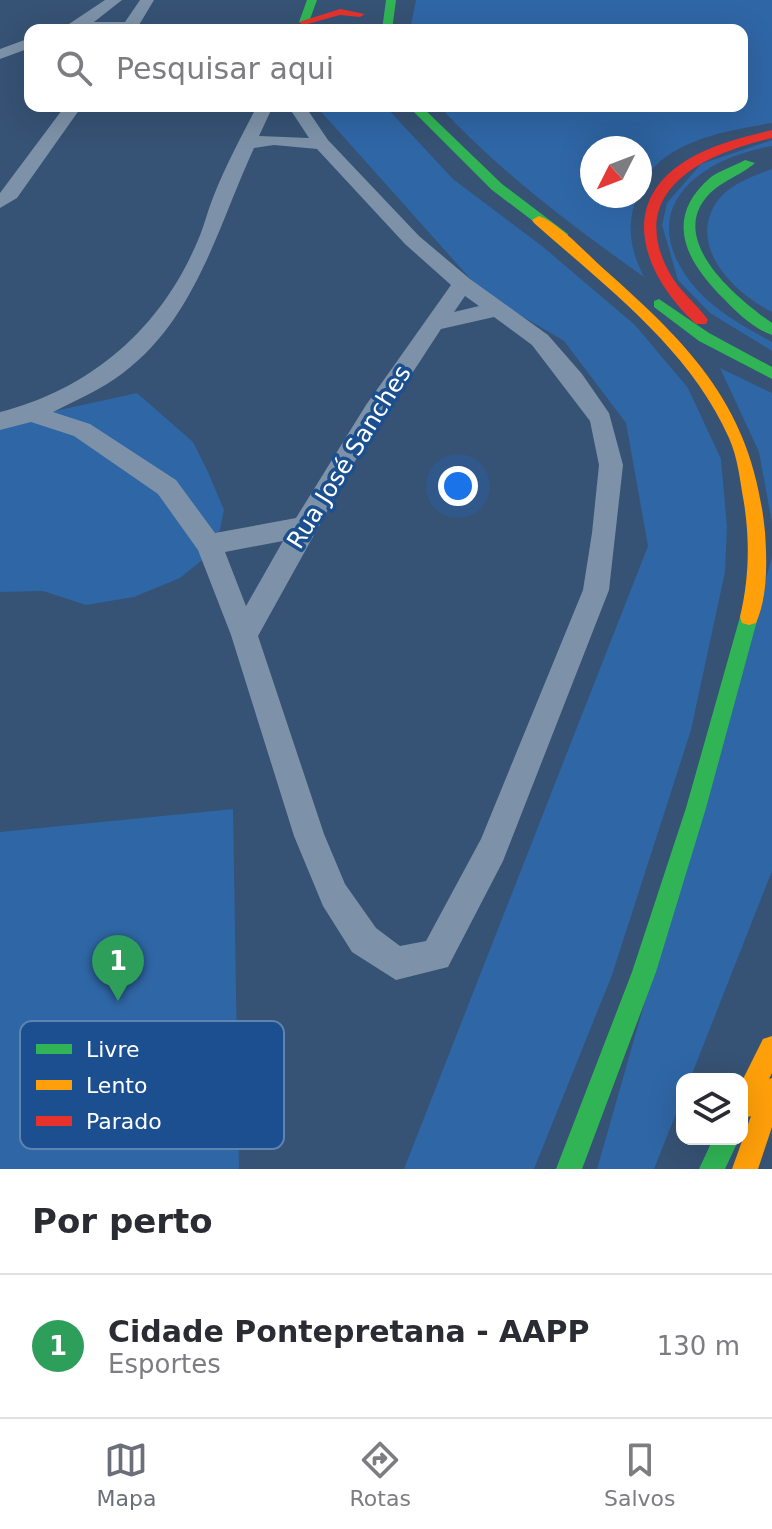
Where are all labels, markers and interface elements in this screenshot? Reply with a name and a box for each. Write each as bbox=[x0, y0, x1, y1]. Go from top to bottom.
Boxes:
search box bbox=[24, 24, 748, 112]
icon: search bbox=[52, 46, 96, 90]
text: Pesquisar aqui bbox=[116, 51, 334, 86]
north arrow bbox=[580, 136, 652, 208]
street label: Rua José Sanches bbox=[281, 360, 417, 554]
your location bbox=[438, 466, 478, 506]
pin: 1 bbox=[92, 935, 144, 1001]
legend bbox=[20, 1021, 284, 1149]
text: Livre bbox=[86, 1037, 140, 1062]
text: Lento bbox=[86, 1073, 147, 1098]
map controls bbox=[676, 1073, 748, 1145]
button: layers bbox=[676, 1073, 748, 1145]
text: Parado bbox=[86, 1109, 162, 1134]
text: Por perto bbox=[32, 1201, 213, 1241]
text: Cidade Pontepretana - AAPP bbox=[108, 1314, 589, 1349]
text: 1 bbox=[49, 1331, 67, 1361]
text: 130 m bbox=[657, 1331, 740, 1361]
text: Esportes bbox=[108, 1349, 221, 1379]
tab: Mapa bbox=[97, 1438, 156, 1511]
tab: Rotas bbox=[350, 1438, 411, 1511]
tab: Salvos bbox=[604, 1438, 675, 1511]

